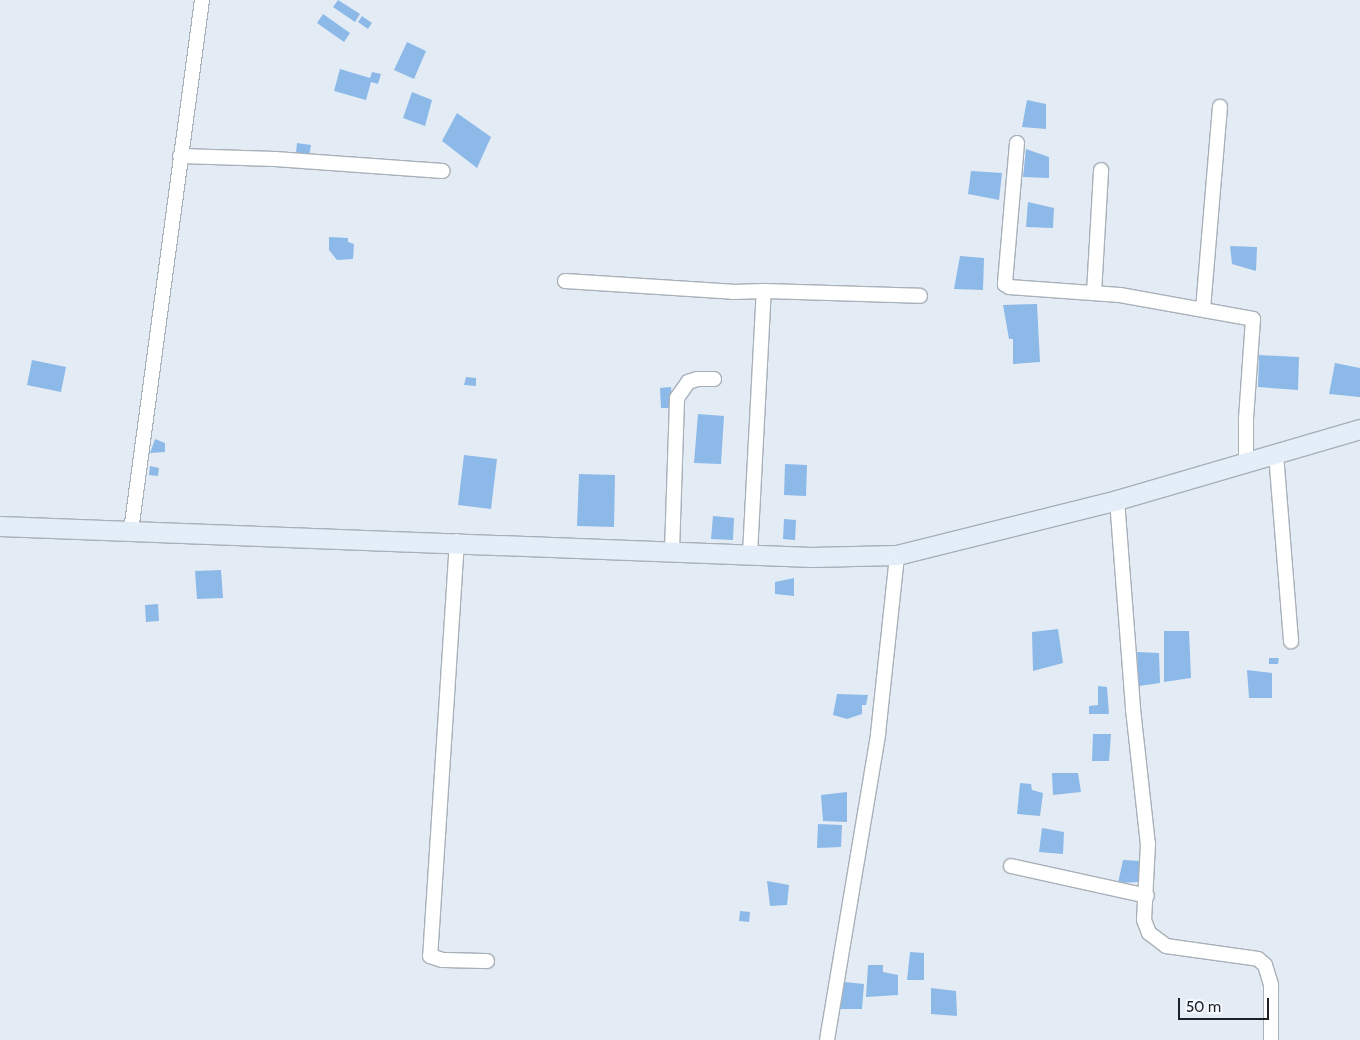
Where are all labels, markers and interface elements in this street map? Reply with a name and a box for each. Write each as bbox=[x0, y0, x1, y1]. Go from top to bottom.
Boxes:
scale bar bbox=[1180, 988, 1271, 1020]
text: 50 m bbox=[1186, 998, 1221, 1016]

